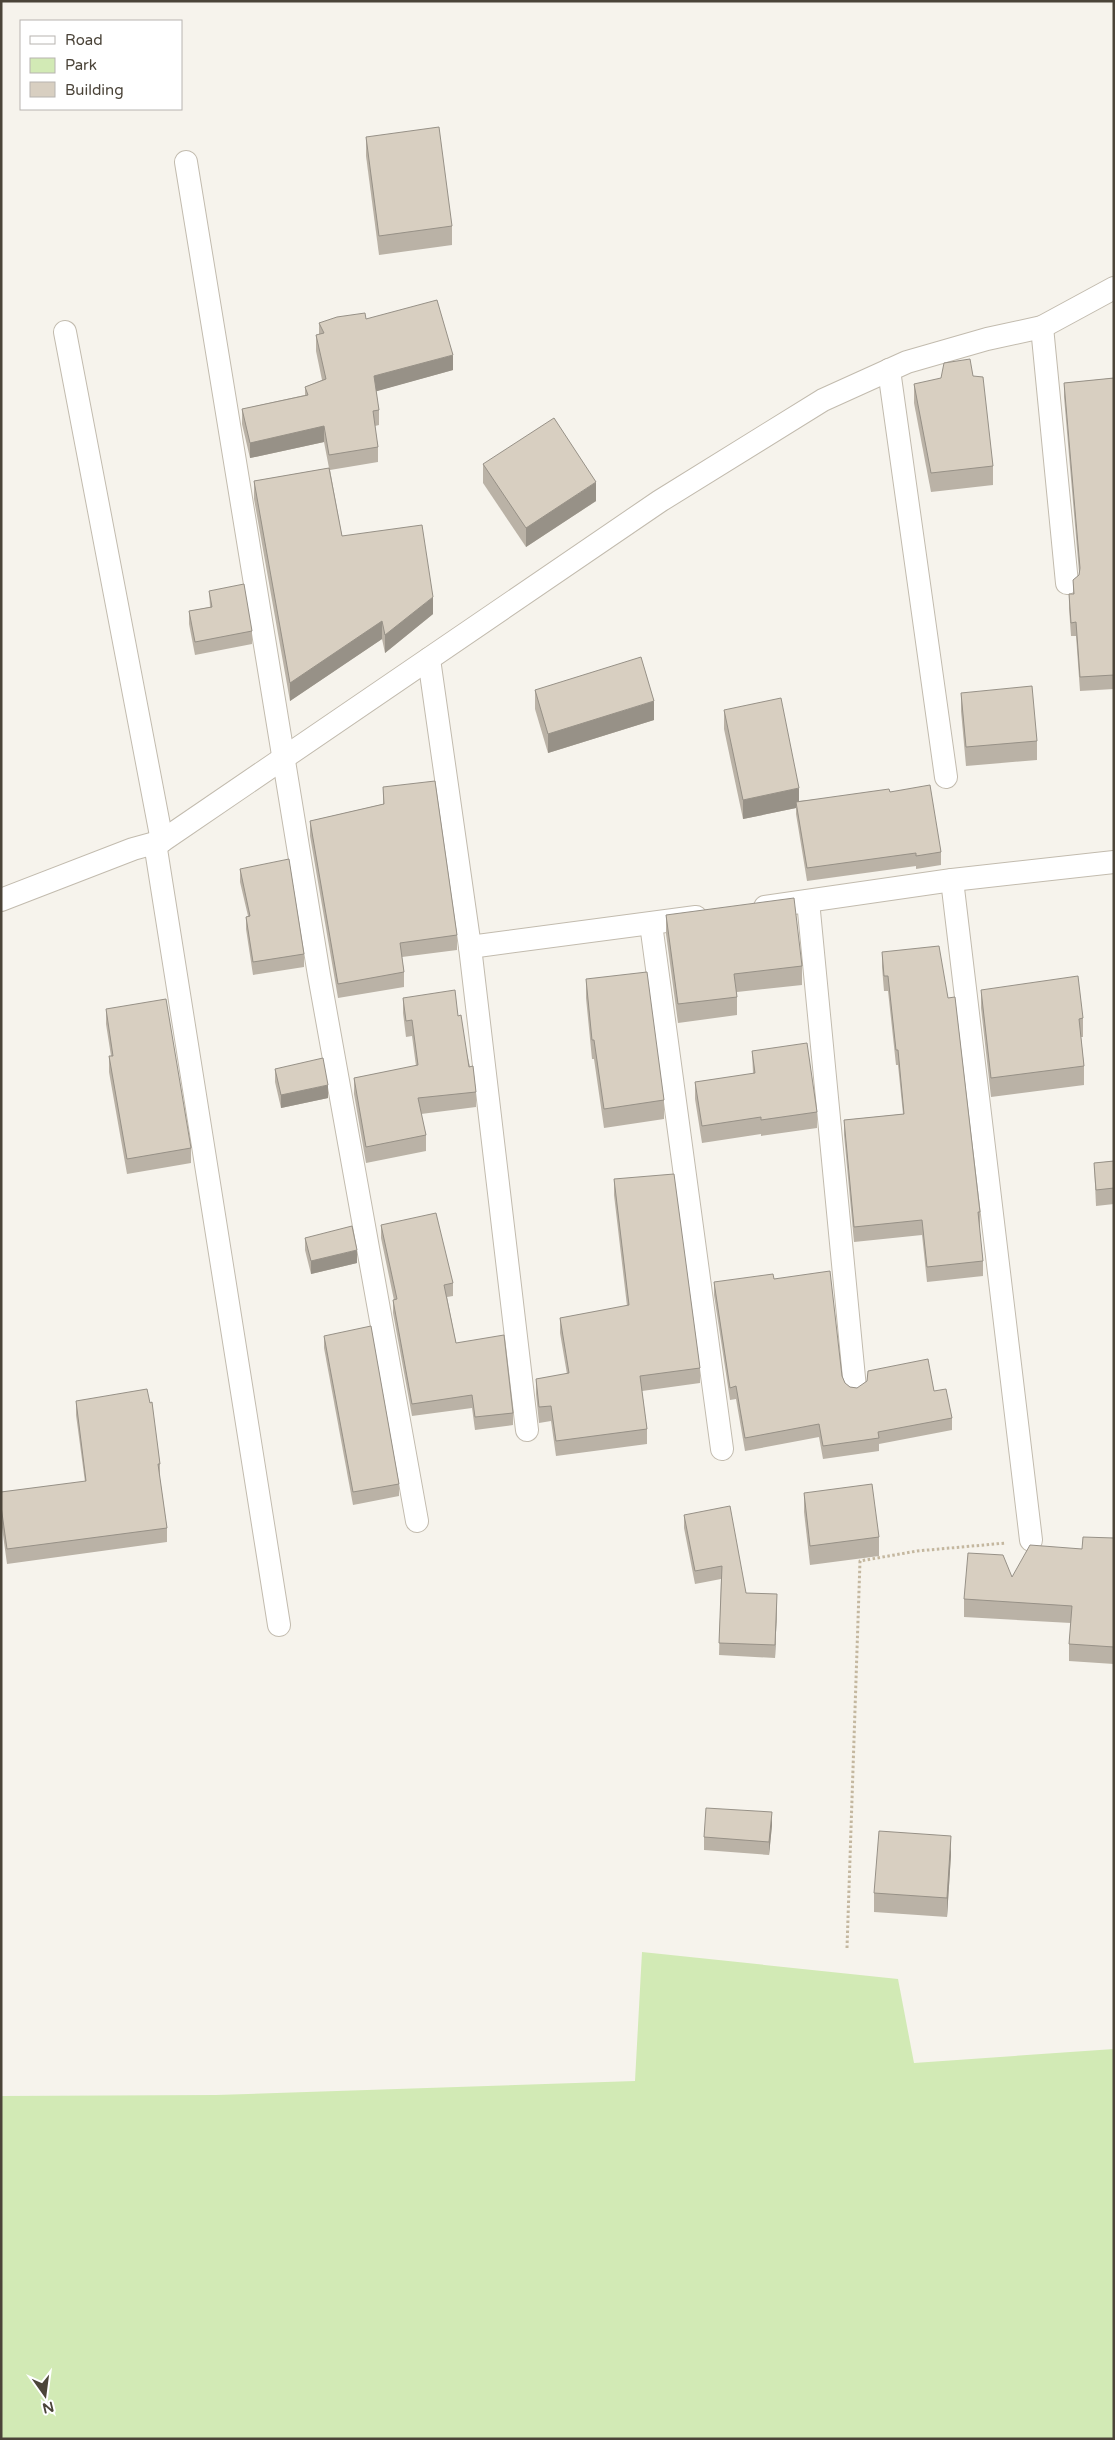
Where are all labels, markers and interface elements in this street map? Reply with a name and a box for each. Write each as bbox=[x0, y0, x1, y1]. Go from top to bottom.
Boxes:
legend bbox=[20, 20, 182, 110]
text: Road bbox=[65, 31, 103, 49]
text: Park bbox=[65, 56, 97, 74]
text: Building bbox=[65, 81, 124, 99]
north arrow bbox=[20, 2370, 70, 2420]
text: N bbox=[41, 2398, 56, 2417]

